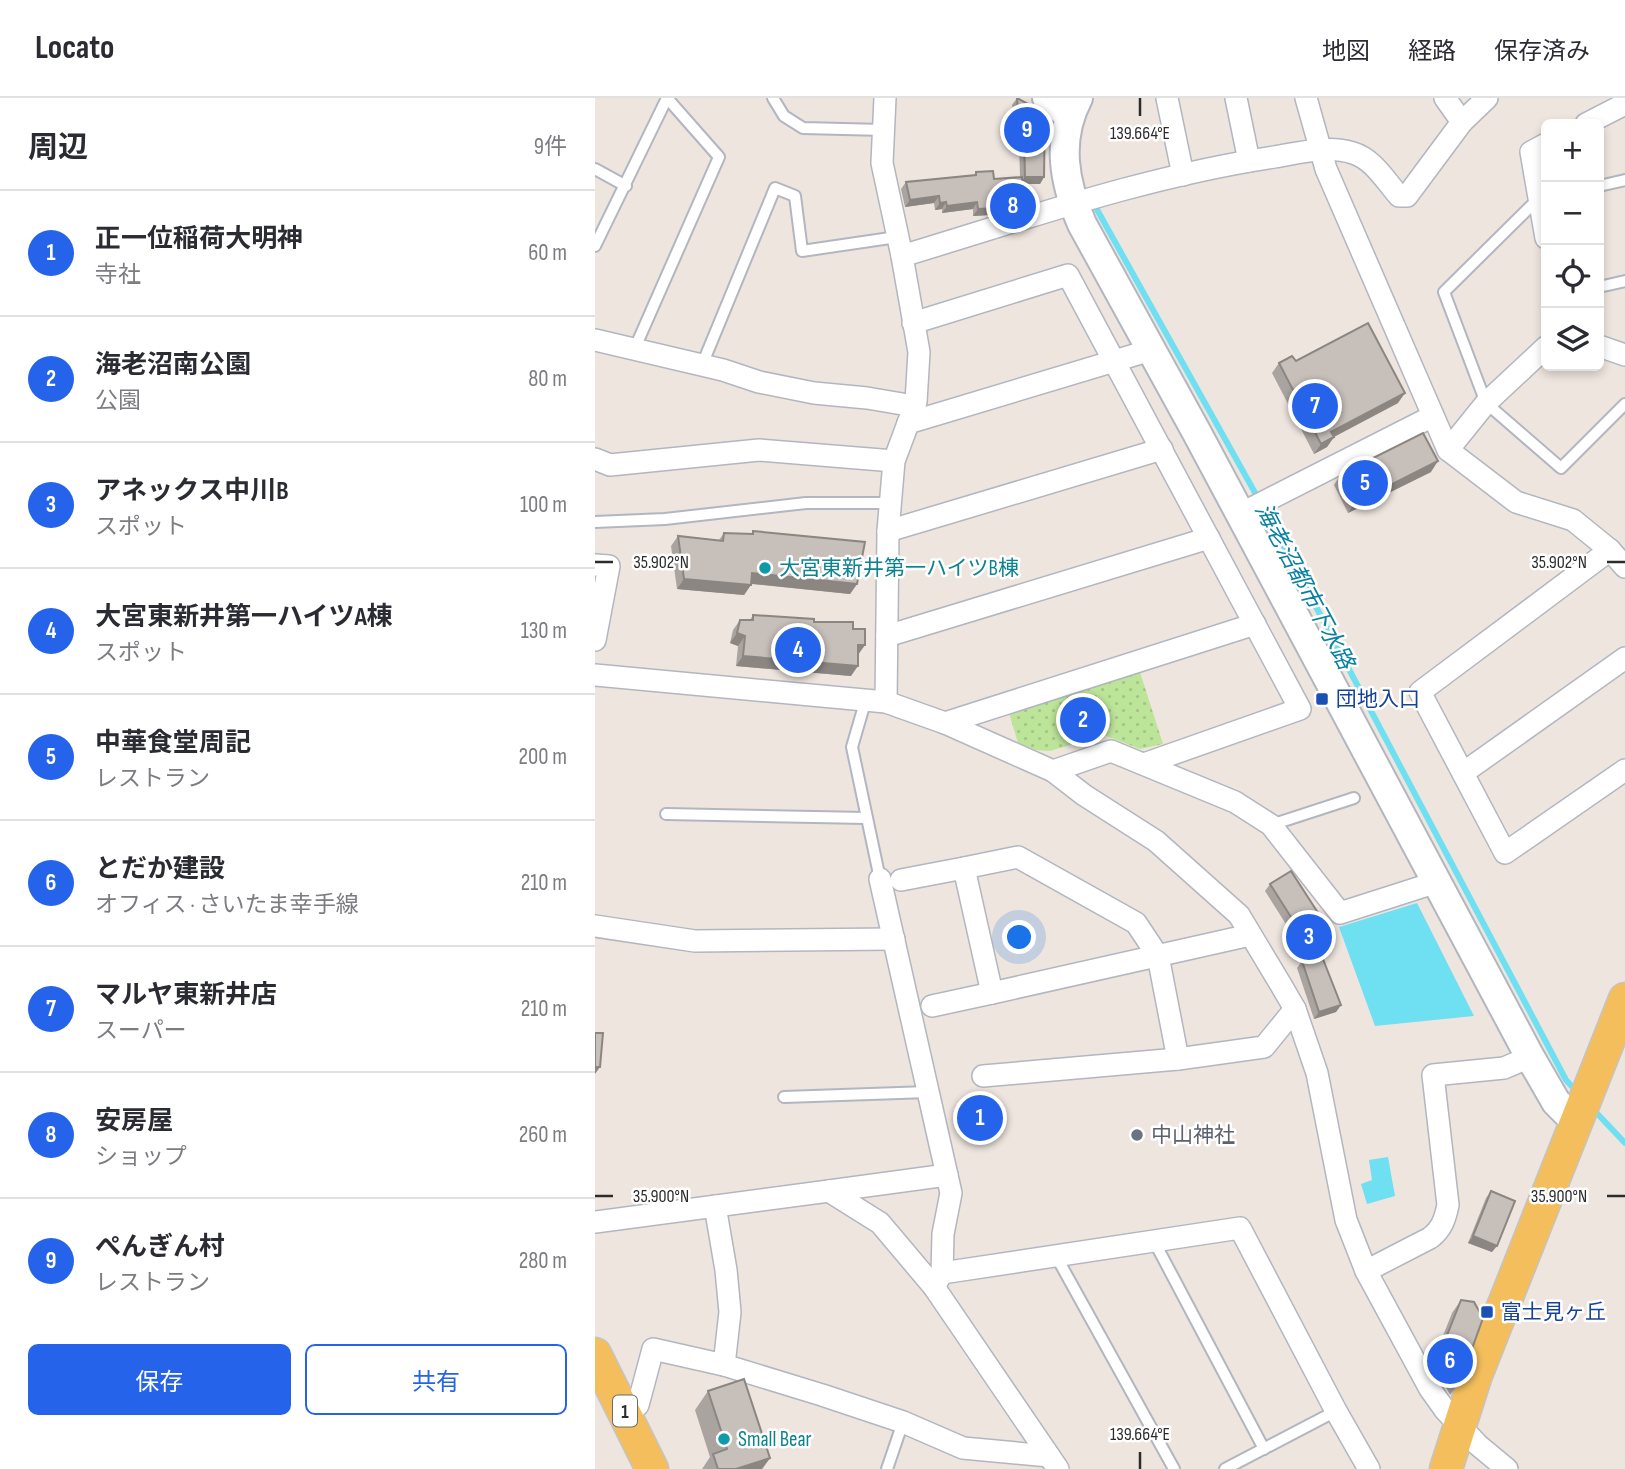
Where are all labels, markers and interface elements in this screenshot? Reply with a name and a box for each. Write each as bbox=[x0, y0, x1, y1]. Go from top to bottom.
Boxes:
text: Locato bbox=[35, 28, 114, 68]
text: 地図 bbox=[1322, 37, 1370, 66]
text: 経路 bbox=[1408, 37, 1456, 66]
text: 保存済み bbox=[1494, 37, 1590, 66]
pin: 9 bbox=[1004, 104, 1050, 156]
map controls bbox=[1541, 119, 1604, 371]
button: + bbox=[1541, 119, 1604, 182]
text: 139.664°E bbox=[1110, 123, 1170, 144]
text: 周辺 bbox=[28, 130, 88, 166]
text: 9件 bbox=[534, 133, 567, 161]
pin: 8 bbox=[990, 180, 1036, 232]
button: − bbox=[1541, 182, 1604, 245]
text: 正一位稲荷大明神 bbox=[95, 224, 303, 255]
text: 1 bbox=[46, 239, 56, 267]
text: 60 m bbox=[528, 239, 567, 267]
button: locate bbox=[1541, 245, 1604, 308]
text: 寺社 bbox=[95, 261, 141, 289]
button: layers bbox=[1541, 308, 1604, 371]
text: 海老沼南公園 bbox=[95, 350, 251, 381]
text: 2 bbox=[46, 365, 56, 393]
text: 80 m bbox=[528, 365, 567, 393]
pin: 7 bbox=[1292, 380, 1338, 432]
text: 公園 bbox=[95, 387, 141, 415]
pin: 5 bbox=[1342, 457, 1388, 509]
text: アネックス中川B bbox=[95, 476, 289, 507]
text: 3 bbox=[46, 491, 56, 519]
text: 100 m bbox=[520, 491, 567, 519]
water label: 海老沼都市下水路 bbox=[1249, 499, 1361, 676]
text: スポット bbox=[95, 513, 187, 541]
text: 35.902°N bbox=[633, 552, 689, 573]
text: 35.902°N bbox=[1531, 552, 1587, 573]
place label: 大宮東新井第一ハイツB棟 bbox=[779, 556, 1019, 581]
marker: 大宮東新井第一ハイツB棟 bbox=[757, 560, 773, 576]
text: 大宮東新井第一ハイツA棟 bbox=[95, 602, 393, 633]
text: 4 bbox=[46, 617, 56, 645]
text: 130 m bbox=[521, 617, 567, 645]
pin: 4 bbox=[775, 624, 821, 676]
text: スポット bbox=[95, 639, 187, 667]
place label: 団地入口 bbox=[1336, 687, 1420, 712]
marker: 団地入口 bbox=[1314, 691, 1330, 707]
pin: 2 bbox=[1060, 694, 1106, 746]
text: 中華食堂周記 bbox=[95, 728, 251, 759]
text: 5 bbox=[46, 743, 56, 771]
text: 200 m bbox=[519, 743, 567, 771]
text: レストラン bbox=[95, 765, 210, 793]
text: とだか建設 bbox=[95, 854, 225, 885]
text: 6 bbox=[46, 869, 56, 897]
text: 210 m bbox=[521, 869, 567, 897]
text: オフィス · さいたま幸手線 bbox=[95, 891, 359, 919]
pin: 3 bbox=[1286, 911, 1332, 963]
your location bbox=[1002, 920, 1036, 954]
text: マルヤ東新井店 bbox=[95, 980, 277, 1011]
text: 7 bbox=[46, 995, 56, 1023]
text: 210 m bbox=[521, 995, 567, 1023]
text: スーパー bbox=[95, 1017, 187, 1045]
pin: 1 bbox=[957, 1092, 1003, 1144]
text: 安房屋 bbox=[95, 1106, 173, 1137]
text: 8 bbox=[46, 1121, 56, 1149]
text: 260 m bbox=[519, 1121, 567, 1149]
place label: 中山神社 bbox=[1151, 1123, 1235, 1148]
marker: 中山神社 bbox=[1129, 1127, 1145, 1143]
text: ショップ bbox=[95, 1143, 187, 1171]
text: 35.900°N bbox=[633, 1186, 689, 1207]
text: 35.900°N bbox=[1531, 1186, 1587, 1207]
text: ぺんぎん村 bbox=[95, 1232, 225, 1263]
text: 9 bbox=[46, 1247, 56, 1275]
text: 280 m bbox=[519, 1247, 567, 1275]
text: レストラン bbox=[95, 1269, 210, 1297]
place label: 富士見ヶ丘 bbox=[1501, 1300, 1606, 1325]
marker: 富士見ヶ丘 bbox=[1479, 1304, 1495, 1320]
pin: 6 bbox=[1427, 1335, 1473, 1387]
button: 保存 bbox=[28, 1344, 291, 1415]
button: 共有 bbox=[305, 1344, 567, 1415]
road number: 1 bbox=[613, 1396, 637, 1427]
text: 139.664°E bbox=[1110, 1424, 1170, 1445]
place label: Small Bear bbox=[738, 1427, 812, 1452]
marker: Small Bear bbox=[716, 1431, 732, 1447]

